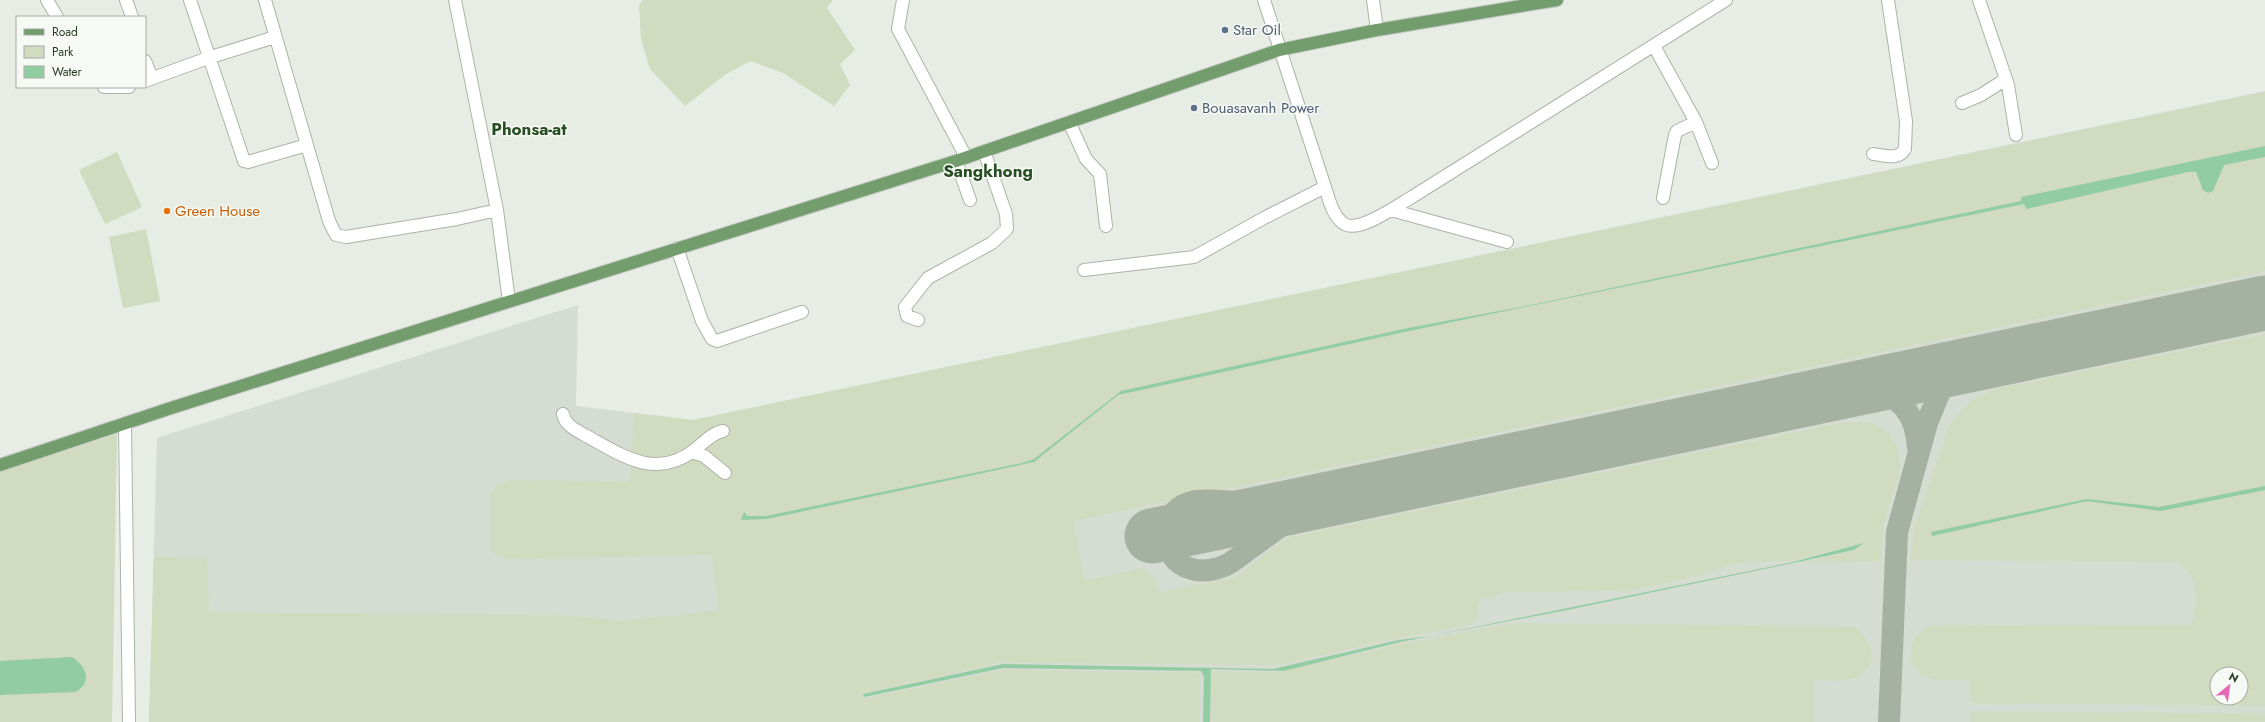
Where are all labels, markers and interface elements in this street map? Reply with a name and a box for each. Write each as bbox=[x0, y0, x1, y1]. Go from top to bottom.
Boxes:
legend bbox=[16, 16, 146, 88]
place label: Star Oil bbox=[1233, 19, 1281, 41]
text: Road bbox=[52, 23, 78, 41]
marker: Star Oil bbox=[1220, 25, 1230, 35]
text: Park bbox=[52, 43, 74, 61]
text: Water bbox=[52, 63, 83, 81]
place label: Bouasavanh Power bbox=[1202, 97, 1320, 119]
marker: Bouasavanh Power bbox=[1189, 103, 1199, 113]
district label: Phonsa-at bbox=[491, 117, 567, 141]
district label: Sangkhong bbox=[943, 159, 1033, 183]
place label: Green House bbox=[175, 200, 260, 222]
marker: Green House bbox=[162, 206, 172, 216]
north arrow bbox=[2209, 666, 2249, 706]
text: N bbox=[2226, 668, 2242, 686]

